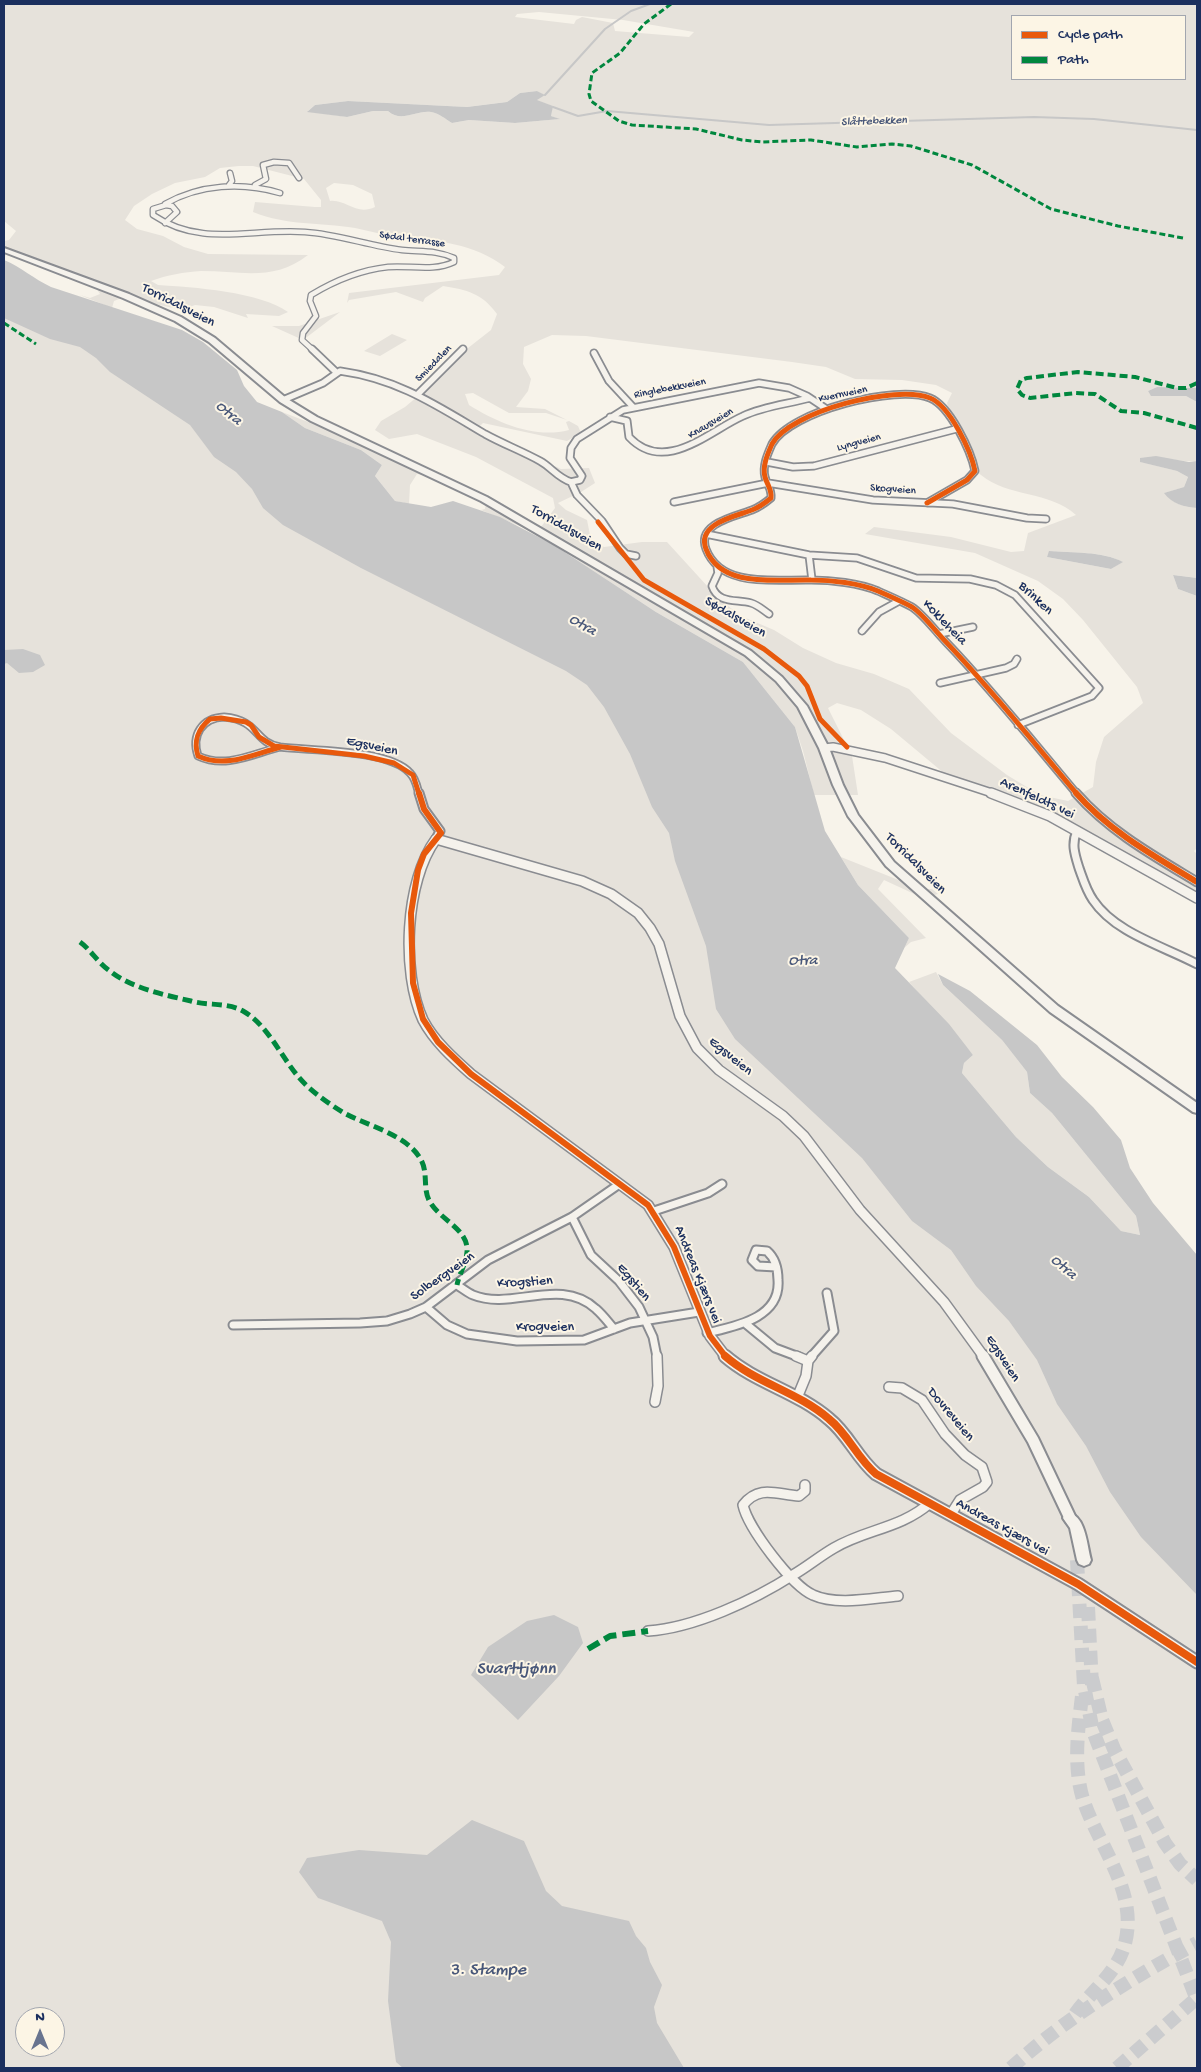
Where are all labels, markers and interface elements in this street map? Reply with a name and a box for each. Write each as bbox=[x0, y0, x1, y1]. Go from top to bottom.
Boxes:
legend bbox=[1011, 15, 1186, 80]
text: Cycle path bbox=[1058, 26, 1123, 44]
text: Path bbox=[1058, 51, 1089, 69]
water label: Slåttebekken bbox=[841, 114, 907, 130]
street label: Sødal terrasse bbox=[378, 229, 446, 251]
street label: Torridalsveien bbox=[138, 280, 218, 332]
street label: Smiedalen bbox=[413, 343, 455, 385]
street label: Ringlebekkveien bbox=[633, 376, 707, 402]
street label: Kvernveien bbox=[817, 383, 869, 407]
water label: Otra bbox=[211, 398, 245, 430]
street label: Knausveien bbox=[686, 405, 736, 443]
street label: Lyngveien bbox=[836, 431, 882, 455]
street label: Skogveien bbox=[870, 482, 916, 498]
street label: Torridalsveien bbox=[527, 502, 605, 556]
street label: Brinken bbox=[1014, 579, 1056, 619]
street label: Sødalsveien bbox=[701, 594, 769, 642]
street label: Kokleheia bbox=[918, 597, 970, 649]
water label: Otra bbox=[565, 611, 599, 641]
street label: Egsveien bbox=[345, 733, 399, 761]
street label: Arenfeldts vei bbox=[997, 774, 1077, 824]
street label: Torridalsveien bbox=[881, 830, 949, 898]
water label: Otra bbox=[789, 953, 817, 971]
street label: Egsveien bbox=[704, 1034, 756, 1080]
street label: Andreas Kjærs vei bbox=[670, 1224, 724, 1326]
street label: Solbergveien bbox=[408, 1249, 478, 1305]
water label: Otra bbox=[1046, 1252, 1080, 1284]
street label: Egstien bbox=[612, 1261, 654, 1305]
street label: Krogstien bbox=[497, 1273, 553, 1293]
street label: Krogveien bbox=[516, 1320, 574, 1336]
street label: Egsveien bbox=[981, 1333, 1023, 1385]
street label: Dovreveien bbox=[923, 1385, 977, 1445]
street label: Andreas Kjærs vei bbox=[952, 1495, 1052, 1561]
water label: Svarttjønn bbox=[476, 1659, 556, 1681]
water label: 3. Stampe bbox=[450, 1960, 526, 1982]
north arrow bbox=[15, 2007, 65, 2057]
text: N bbox=[35, 2009, 45, 2026]

